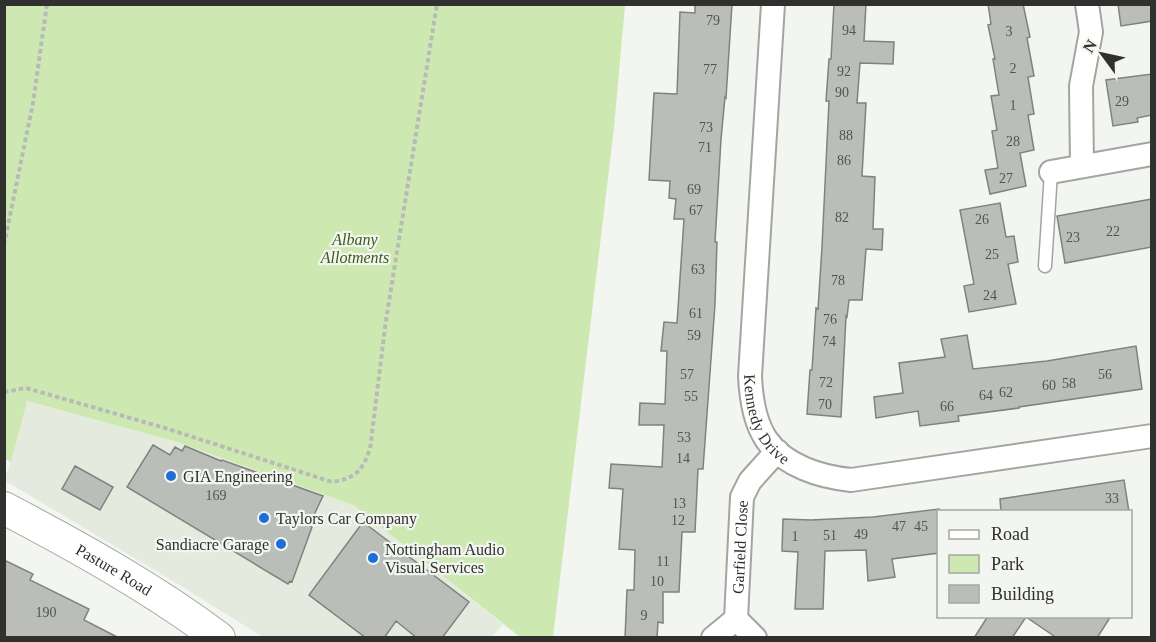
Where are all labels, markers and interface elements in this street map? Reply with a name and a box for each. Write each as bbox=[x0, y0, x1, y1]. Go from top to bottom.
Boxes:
house number: 79 bbox=[706, 13, 720, 28]
house number: 94 bbox=[842, 23, 856, 38]
house number: 3 bbox=[1006, 24, 1013, 39]
north arrow bbox=[1072, 24, 1132, 84]
text: N bbox=[1080, 36, 1100, 56]
house number: 2 bbox=[1010, 61, 1017, 76]
house number: 77 bbox=[703, 62, 717, 77]
house number: 92 bbox=[837, 64, 851, 79]
house number: 90 bbox=[835, 85, 849, 100]
house number: 29 bbox=[1115, 94, 1129, 109]
house number: 1 bbox=[1010, 98, 1017, 113]
house number: 73 bbox=[699, 120, 713, 135]
house number: 88 bbox=[839, 128, 853, 143]
house number: 28 bbox=[1006, 134, 1020, 149]
house number: 71 bbox=[698, 140, 712, 155]
house number: 86 bbox=[837, 153, 851, 168]
house number: 27 bbox=[999, 171, 1013, 186]
house number: 69 bbox=[687, 182, 701, 197]
house number: 67 bbox=[689, 203, 703, 218]
house number: 82 bbox=[835, 210, 849, 225]
house number: 26 bbox=[975, 212, 989, 227]
house number: 22 bbox=[1106, 224, 1120, 239]
house number: 23 bbox=[1066, 230, 1080, 245]
park label: Albany Allotments bbox=[320, 231, 389, 266]
house number: 25 bbox=[985, 247, 999, 262]
house number: 63 bbox=[691, 262, 705, 277]
house number: 78 bbox=[831, 273, 845, 288]
house number: 24 bbox=[983, 288, 997, 303]
house number: 61 bbox=[689, 306, 703, 321]
house number: 76 bbox=[823, 312, 837, 327]
house number: 59 bbox=[687, 328, 701, 343]
house number: 74 bbox=[822, 334, 836, 349]
house number: 57 bbox=[680, 367, 694, 382]
house number: 56 bbox=[1098, 367, 1112, 382]
street label: Kennedy Drive bbox=[741, 374, 793, 467]
house number: 72 bbox=[819, 375, 833, 390]
house number: 58 bbox=[1062, 376, 1076, 391]
house number: 60 bbox=[1042, 378, 1056, 393]
house number: 62 bbox=[999, 385, 1013, 400]
house number: 64 bbox=[979, 388, 993, 403]
house number: 55 bbox=[684, 389, 698, 404]
house number: 70 bbox=[818, 397, 832, 412]
house number: 66 bbox=[940, 399, 954, 414]
house number: 53 bbox=[677, 430, 691, 445]
house number: 14 bbox=[676, 451, 690, 466]
place label: GIA Engineering bbox=[183, 468, 293, 486]
marker: GIA Engineering bbox=[164, 469, 178, 483]
house number: 169 bbox=[206, 488, 227, 503]
house number: 33 bbox=[1105, 491, 1119, 506]
house number: 13 bbox=[672, 496, 686, 511]
street label: Garfield Close bbox=[729, 500, 751, 594]
place label: Taylors Car Company bbox=[276, 510, 417, 528]
legend bbox=[937, 510, 1132, 618]
marker: Taylors Car Company bbox=[257, 511, 271, 525]
house number: 12 bbox=[671, 513, 685, 528]
house number: 47 bbox=[892, 519, 906, 534]
house number: 45 bbox=[914, 519, 928, 534]
text: Road bbox=[991, 524, 1029, 544]
house number: 49 bbox=[854, 527, 868, 542]
house number: 51 bbox=[823, 528, 837, 543]
house number: 1 bbox=[792, 529, 799, 544]
place label: Sandiacre Garage bbox=[156, 536, 269, 554]
marker: Sandiacre Garage bbox=[274, 537, 288, 551]
street label: Pasture Road bbox=[73, 541, 155, 599]
place label: Nottingham Audio Visual Services bbox=[385, 541, 505, 576]
marker: Nottingham Audio Visual Services bbox=[366, 551, 380, 565]
house number: 11 bbox=[656, 554, 670, 569]
text: Park bbox=[991, 554, 1024, 574]
house number: 10 bbox=[650, 574, 664, 589]
text: Building bbox=[991, 584, 1054, 604]
house number: 190 bbox=[36, 605, 57, 620]
house number: 9 bbox=[641, 608, 648, 623]

